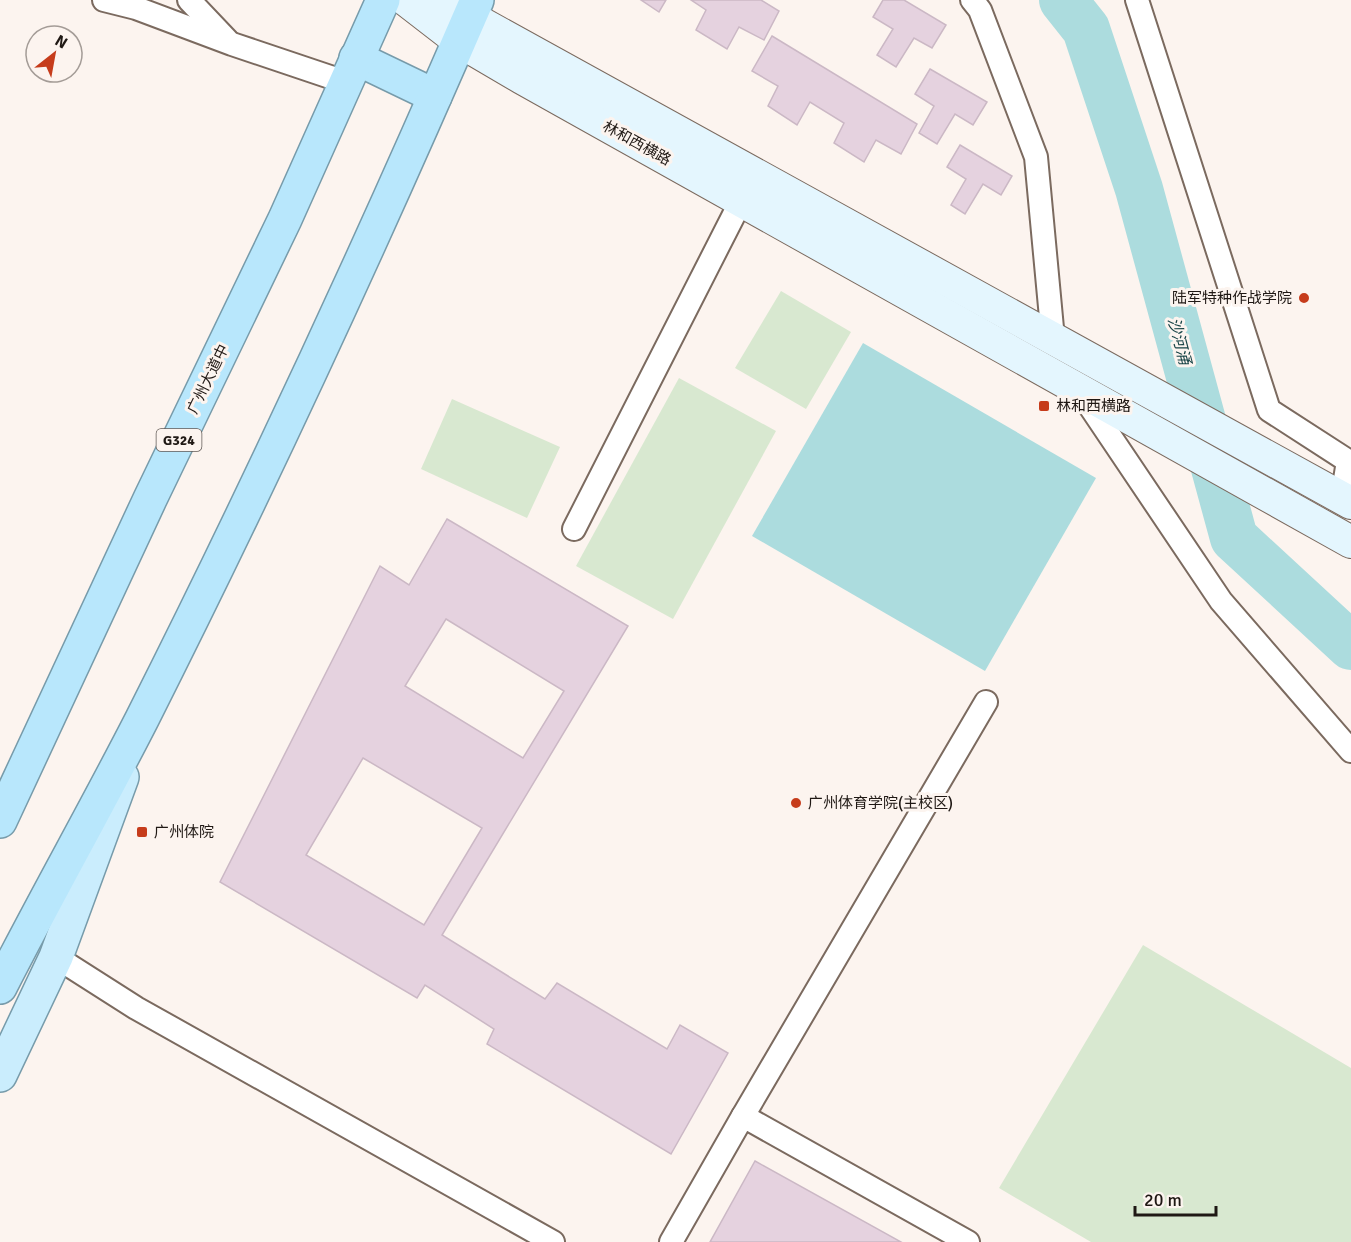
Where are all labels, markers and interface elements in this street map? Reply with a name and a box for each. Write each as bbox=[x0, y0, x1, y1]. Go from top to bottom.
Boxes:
north arrow bbox=[24, 24, 84, 84]
text: N bbox=[51, 31, 71, 53]
street label: 林和西横路 bbox=[600, 117, 674, 169]
place label: 陆军特种作战学院 bbox=[1172, 289, 1292, 307]
marker: 陆军特种作战学院 bbox=[1297, 291, 1311, 305]
water label: 沙河涌 bbox=[1163, 315, 1195, 369]
street label: 广州大道中 bbox=[183, 341, 233, 417]
place label: 林和西横路 bbox=[1056, 397, 1131, 415]
marker: 林和西横路 bbox=[1037, 399, 1051, 413]
road number: G324 bbox=[156, 429, 201, 451]
place label: 广州体育学院(主校区) bbox=[808, 794, 953, 812]
marker: 广州体育学院(主校区) bbox=[789, 796, 803, 810]
place label: 广州体院 bbox=[154, 823, 214, 841]
marker: 广州体院 bbox=[135, 825, 149, 839]
scale bar bbox=[1135, 1179, 1216, 1217]
text: 20 m bbox=[1144, 1189, 1182, 1211]

